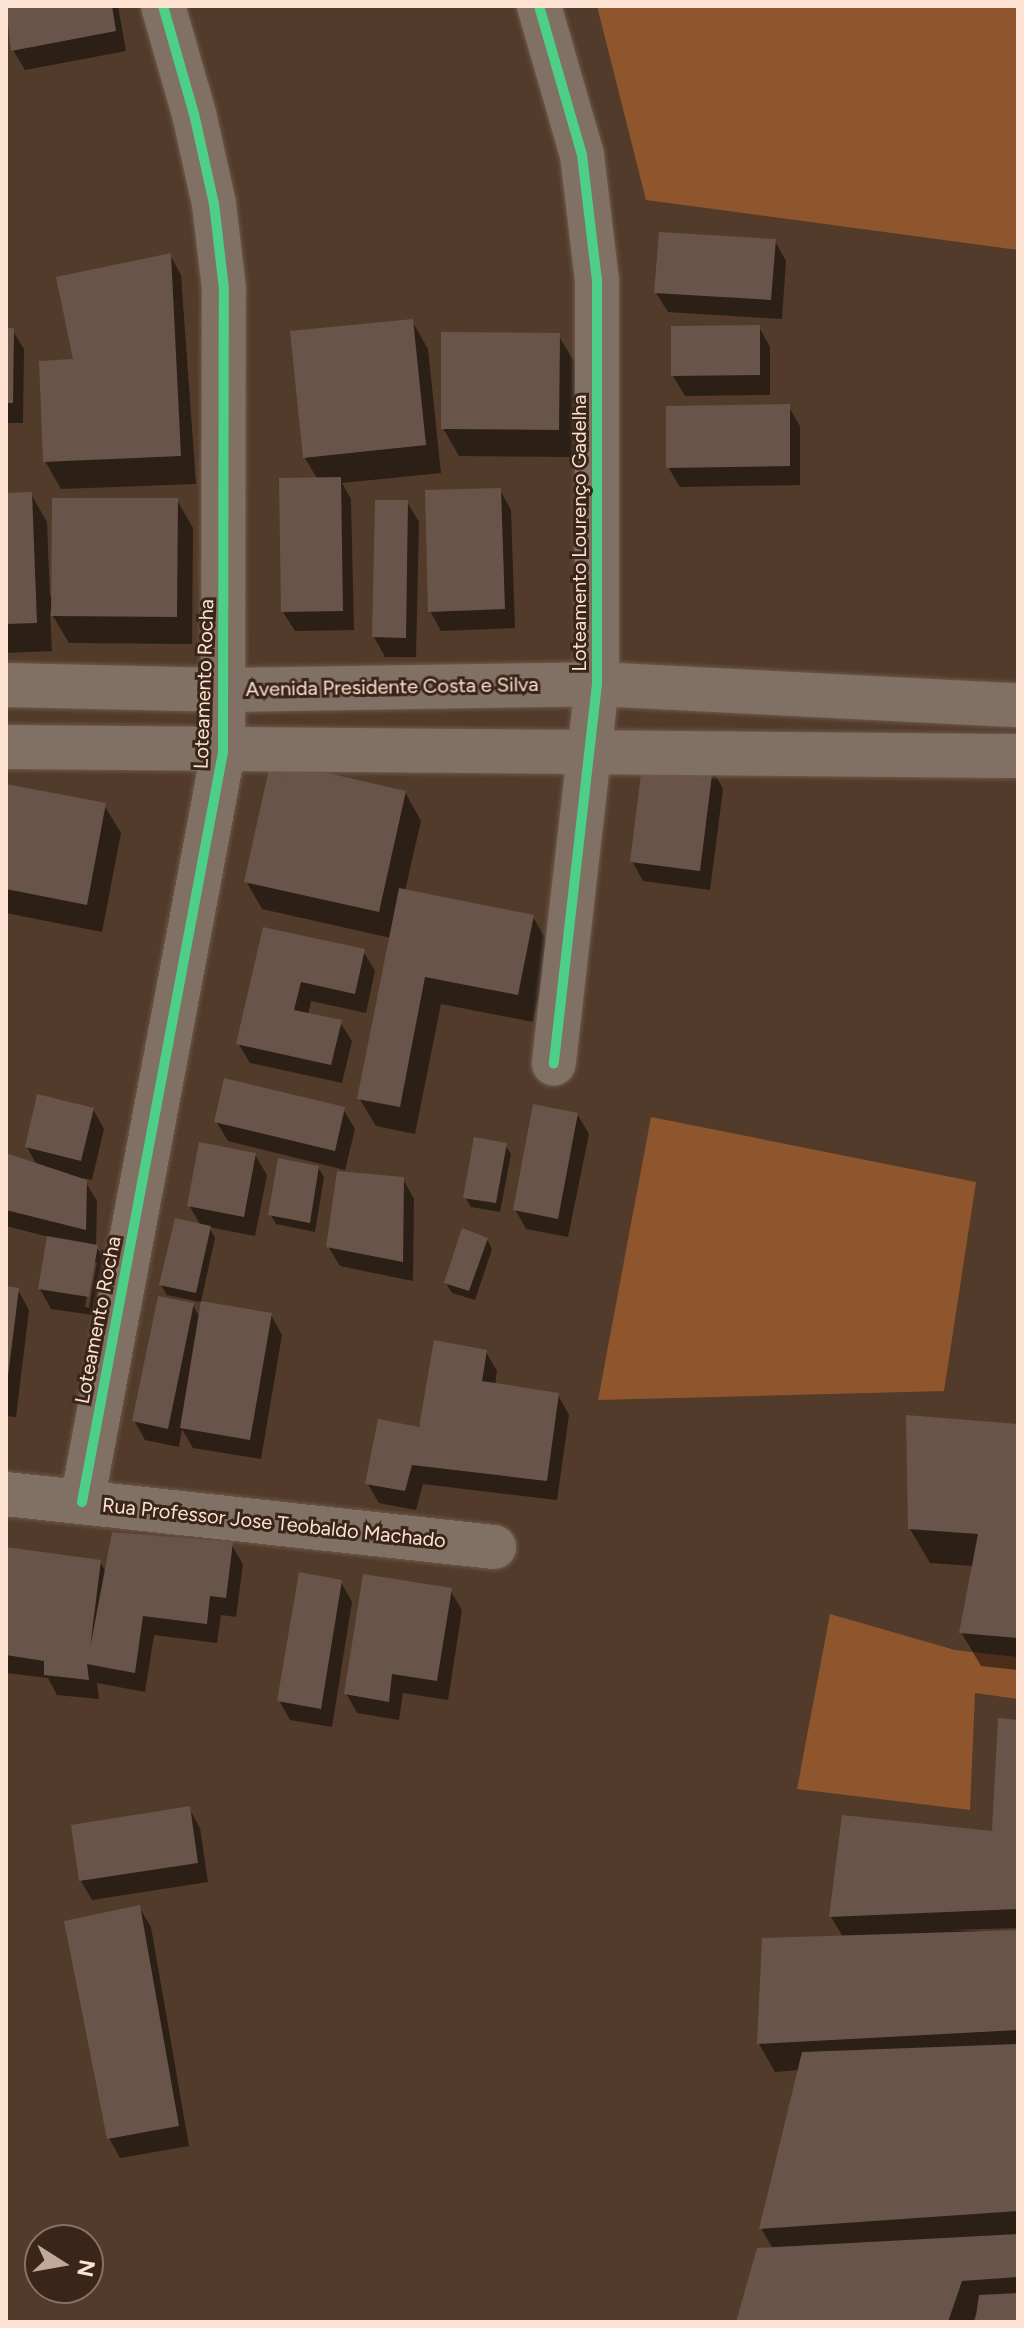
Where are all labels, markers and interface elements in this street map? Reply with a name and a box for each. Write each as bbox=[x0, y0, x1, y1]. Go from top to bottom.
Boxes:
street label: Loteamento Lourenço Gadelha bbox=[567, 395, 591, 671]
street label: Loteamento Rocha bbox=[189, 599, 219, 769]
street label: Avenida Presidente Costa e Silva bbox=[245, 672, 539, 702]
street label: Loteamento Rocha bbox=[70, 1234, 126, 1406]
street label: Rua Professor Jose Teobaldo Machado bbox=[101, 1493, 447, 1553]
north arrow bbox=[24, 2224, 104, 2304]
text: N bbox=[71, 2257, 101, 2279]

